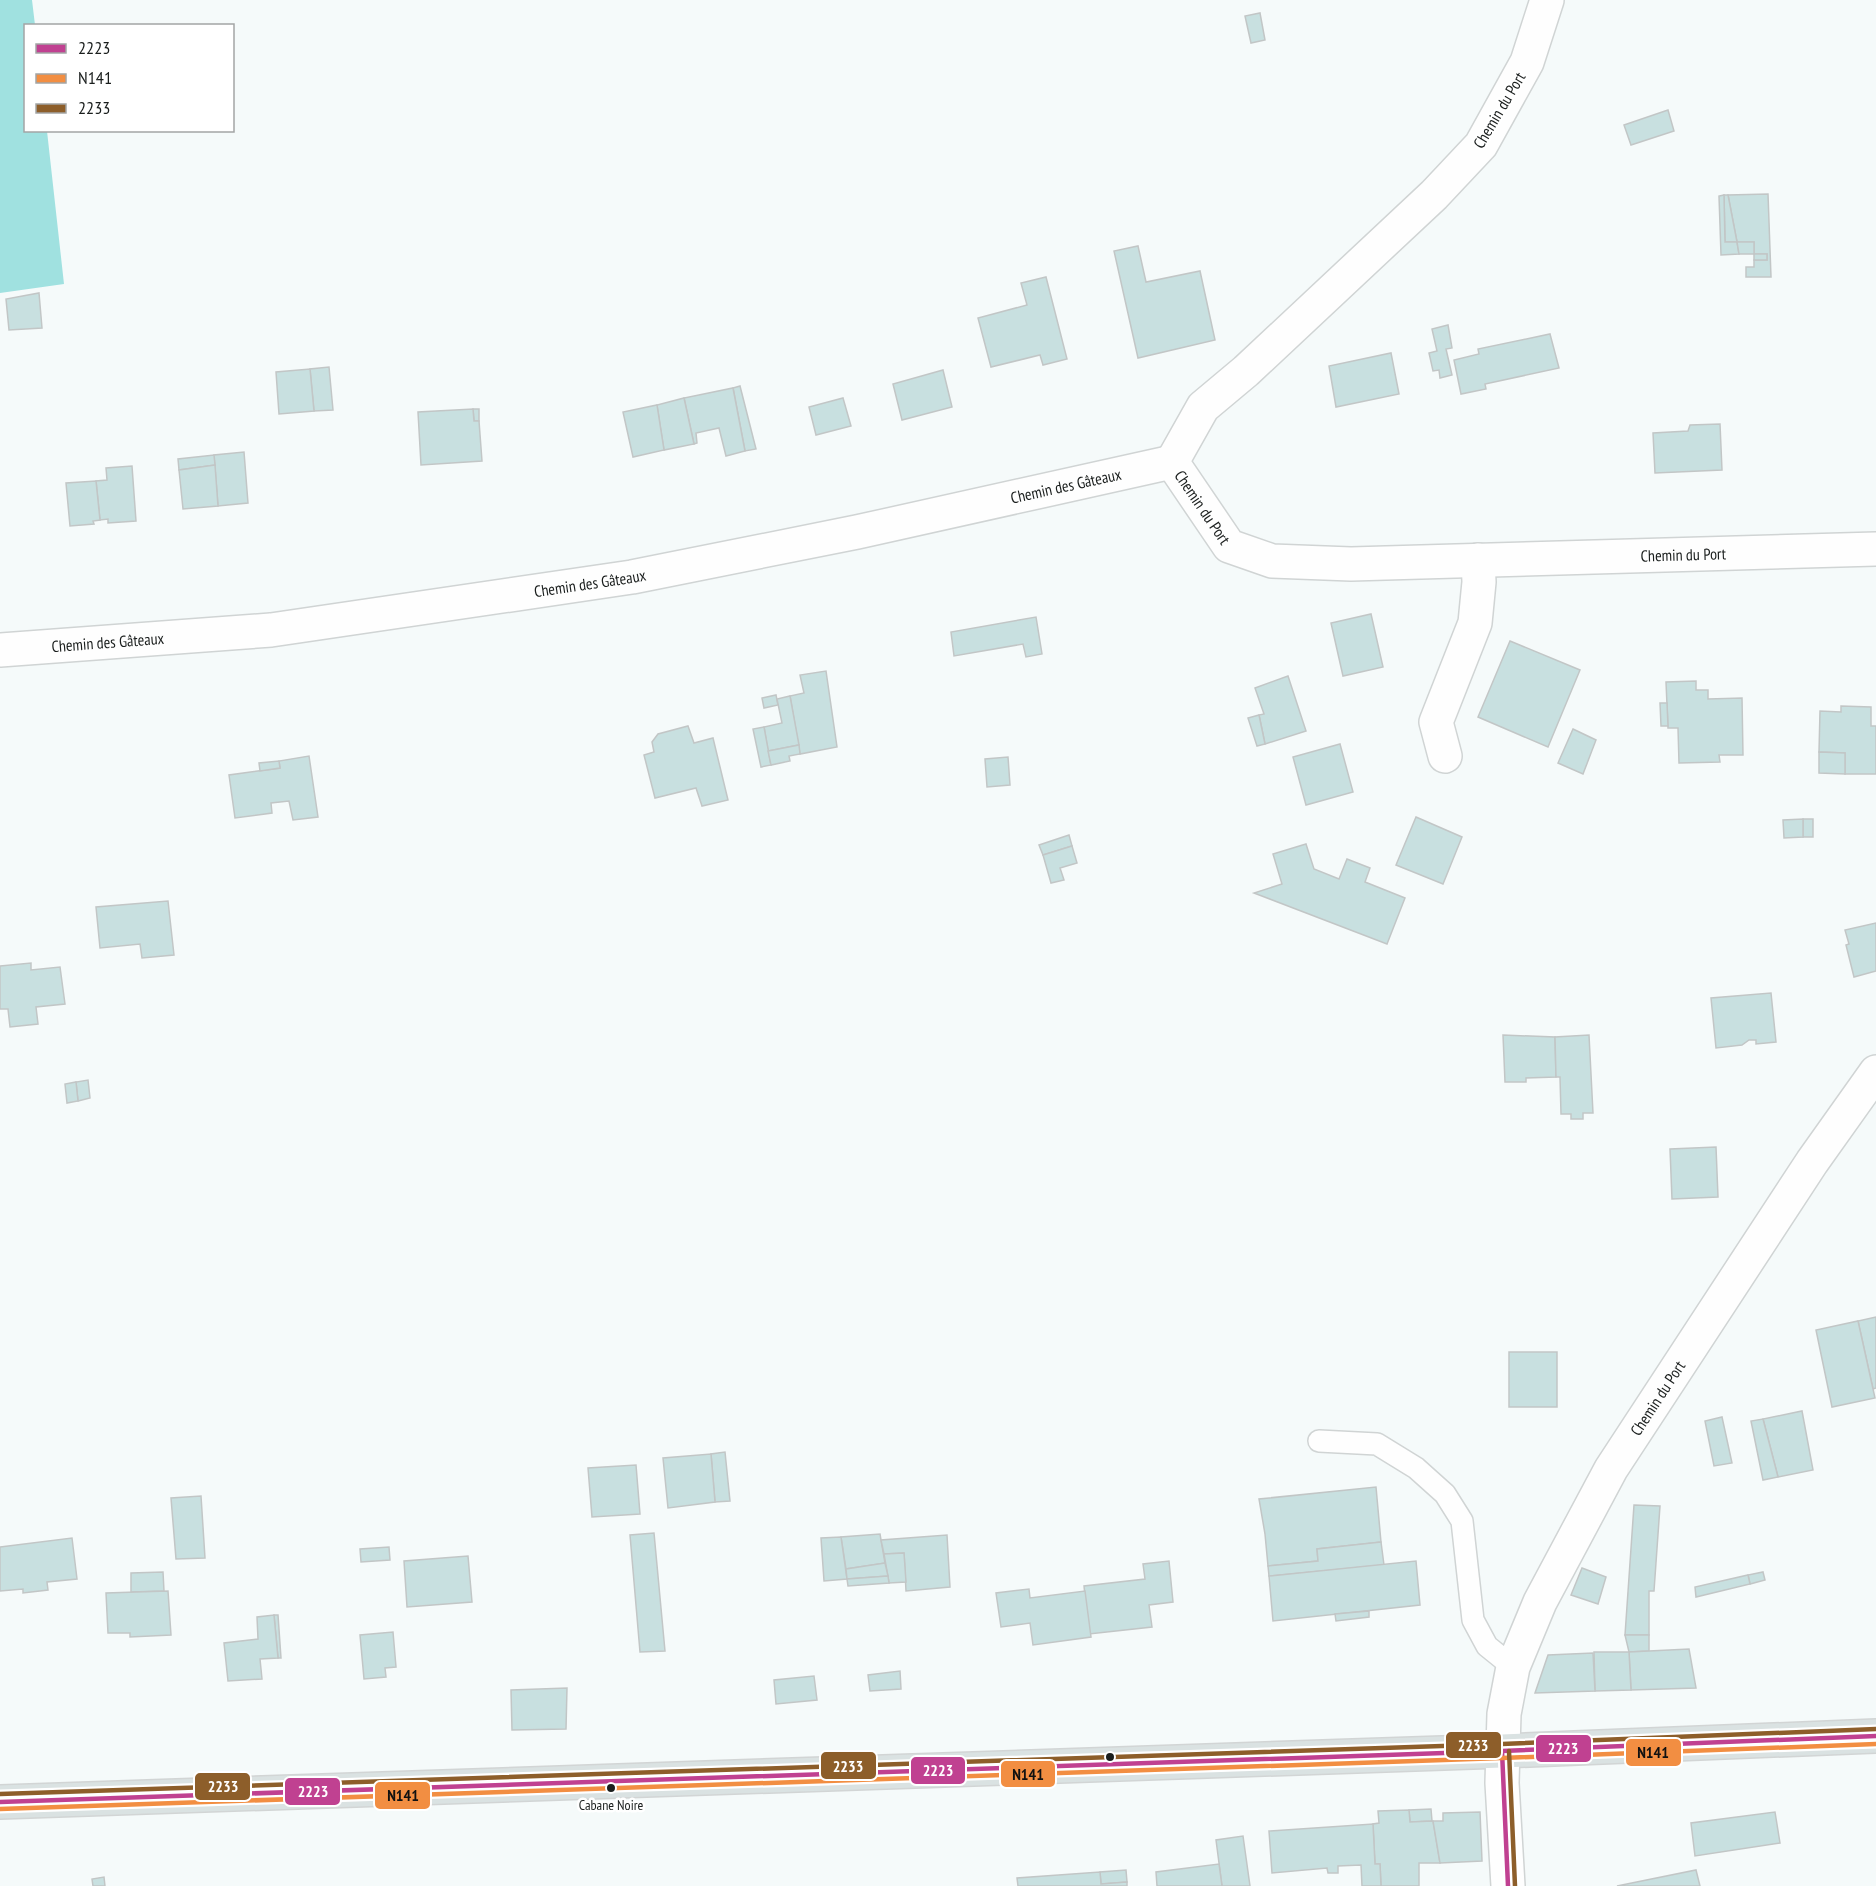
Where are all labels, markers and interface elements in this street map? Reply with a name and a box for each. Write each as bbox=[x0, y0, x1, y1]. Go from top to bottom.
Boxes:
legend bbox=[24, 24, 234, 132]
text: 2223 bbox=[78, 36, 110, 59]
text: N141 bbox=[78, 66, 112, 89]
street label: Chemin du Port bbox=[1468, 68, 1530, 152]
text: 2233 bbox=[78, 96, 110, 119]
street label: Chemin des Gâteaux bbox=[1009, 464, 1123, 508]
street label: Chemin du Port bbox=[1170, 466, 1235, 549]
street label: Chemin du Port bbox=[1640, 543, 1727, 566]
street label: Chemin des Gâteaux bbox=[533, 564, 648, 601]
street label: Chemin des Gâteaux bbox=[51, 628, 165, 656]
street label: Chemin du Port bbox=[1626, 1356, 1690, 1439]
line badge: 2233 bbox=[1445, 1731, 1502, 1759]
line badge: 2223 bbox=[1535, 1734, 1592, 1763]
text: 2233 bbox=[1458, 1735, 1488, 1755]
text: 2223 bbox=[1548, 1738, 1578, 1758]
line badge: N141 bbox=[1625, 1738, 1682, 1767]
text: N141 bbox=[1637, 1742, 1669, 1762]
line badge: 2233 bbox=[820, 1751, 877, 1780]
unlabelled marker bbox=[1104, 1751, 1116, 1763]
text: 2233 bbox=[833, 1756, 863, 1776]
line badge: 2223 bbox=[910, 1756, 966, 1785]
text: 2223 bbox=[923, 1760, 953, 1780]
line badge: N141 bbox=[1000, 1760, 1056, 1788]
text: N141 bbox=[1012, 1764, 1044, 1784]
line badge: 2233 bbox=[194, 1772, 251, 1801]
text: 2233 bbox=[208, 1776, 238, 1796]
line badge: 2223 bbox=[284, 1777, 341, 1806]
text: 2223 bbox=[298, 1781, 328, 1801]
line badge: N141 bbox=[374, 1781, 431, 1810]
marker: Cabane Noire bbox=[605, 1782, 617, 1794]
text: N141 bbox=[387, 1785, 419, 1805]
place label: Cabane Noire bbox=[579, 1796, 644, 1814]

